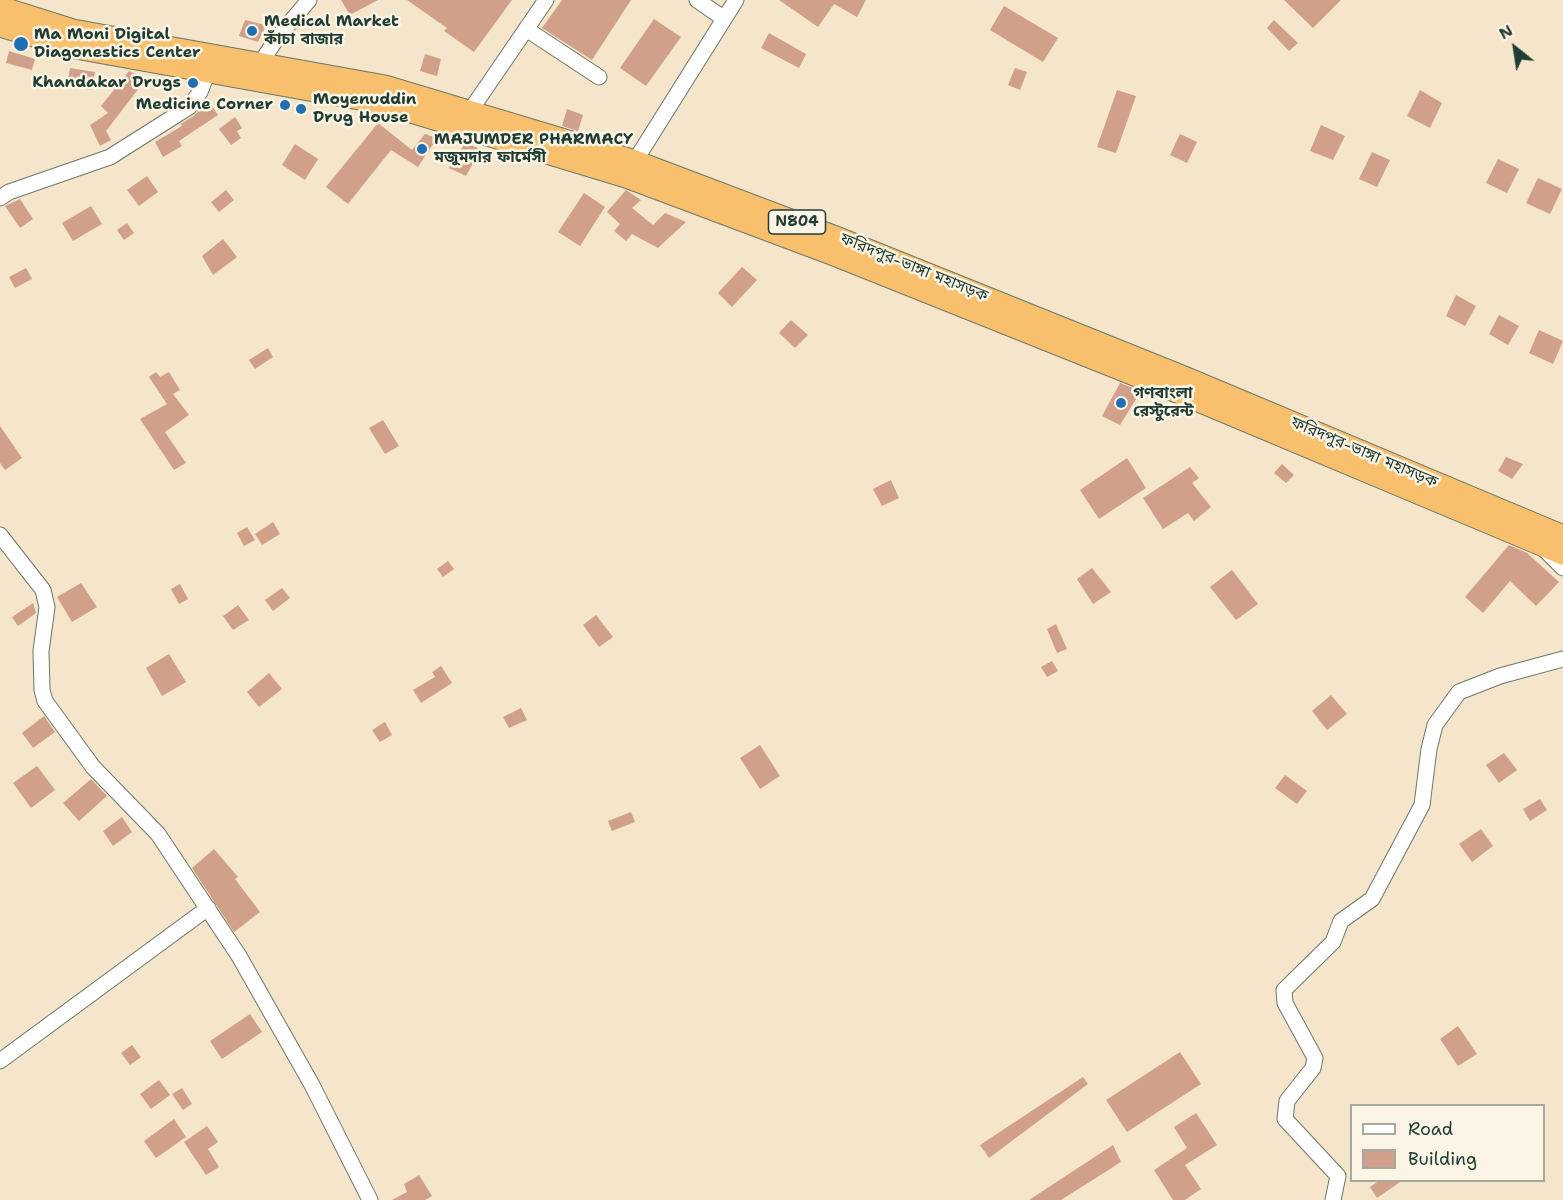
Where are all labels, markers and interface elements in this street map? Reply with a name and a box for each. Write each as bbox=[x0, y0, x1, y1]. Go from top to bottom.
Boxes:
place label: Medical Market কাঁচা বাজার bbox=[264, 12, 399, 50]
north arrow bbox=[1485, 18, 1545, 78]
text: N bbox=[1495, 20, 1516, 44]
marker: Medical Market কাঁচা বাজার bbox=[245, 24, 259, 38]
place label: Ma Moni Digital Diagonestics Center bbox=[34, 25, 201, 63]
marker: Ma Moni Digital Diagonestics Center bbox=[12, 35, 30, 53]
place label: Khandakar Drugs bbox=[32, 73, 181, 93]
marker: Khandakar Drugs bbox=[186, 76, 200, 90]
place label: Moyenuddin Drug House bbox=[313, 90, 416, 128]
place label: Medicine Corner bbox=[136, 95, 273, 115]
marker: Medicine Corner bbox=[278, 98, 292, 112]
marker: Moyenuddin Drug House bbox=[294, 102, 308, 116]
place label: MAJUMDER PHARMACY মজুমদার ফার্মেসী bbox=[434, 130, 633, 168]
marker: MAJUMDER PHARMACY মজুমদার ফার্মেসী bbox=[415, 142, 429, 156]
road number: N804 bbox=[768, 210, 826, 234]
street label: ফরিদপুর-ভাঙ্গা মহাসড়ক bbox=[837, 230, 991, 306]
place label: গণবাংলা রেস্টুরেন্ট bbox=[1133, 384, 1194, 422]
marker: গণবাংলা রেস্টুরেন্ট bbox=[1114, 396, 1128, 410]
street label: ফরিদপুর-ভাঙ্গা মহাসড়ক bbox=[1288, 413, 1440, 493]
legend bbox=[1350, 1104, 1545, 1182]
text: Road bbox=[1408, 1117, 1453, 1141]
text: Building bbox=[1408, 1147, 1477, 1171]

